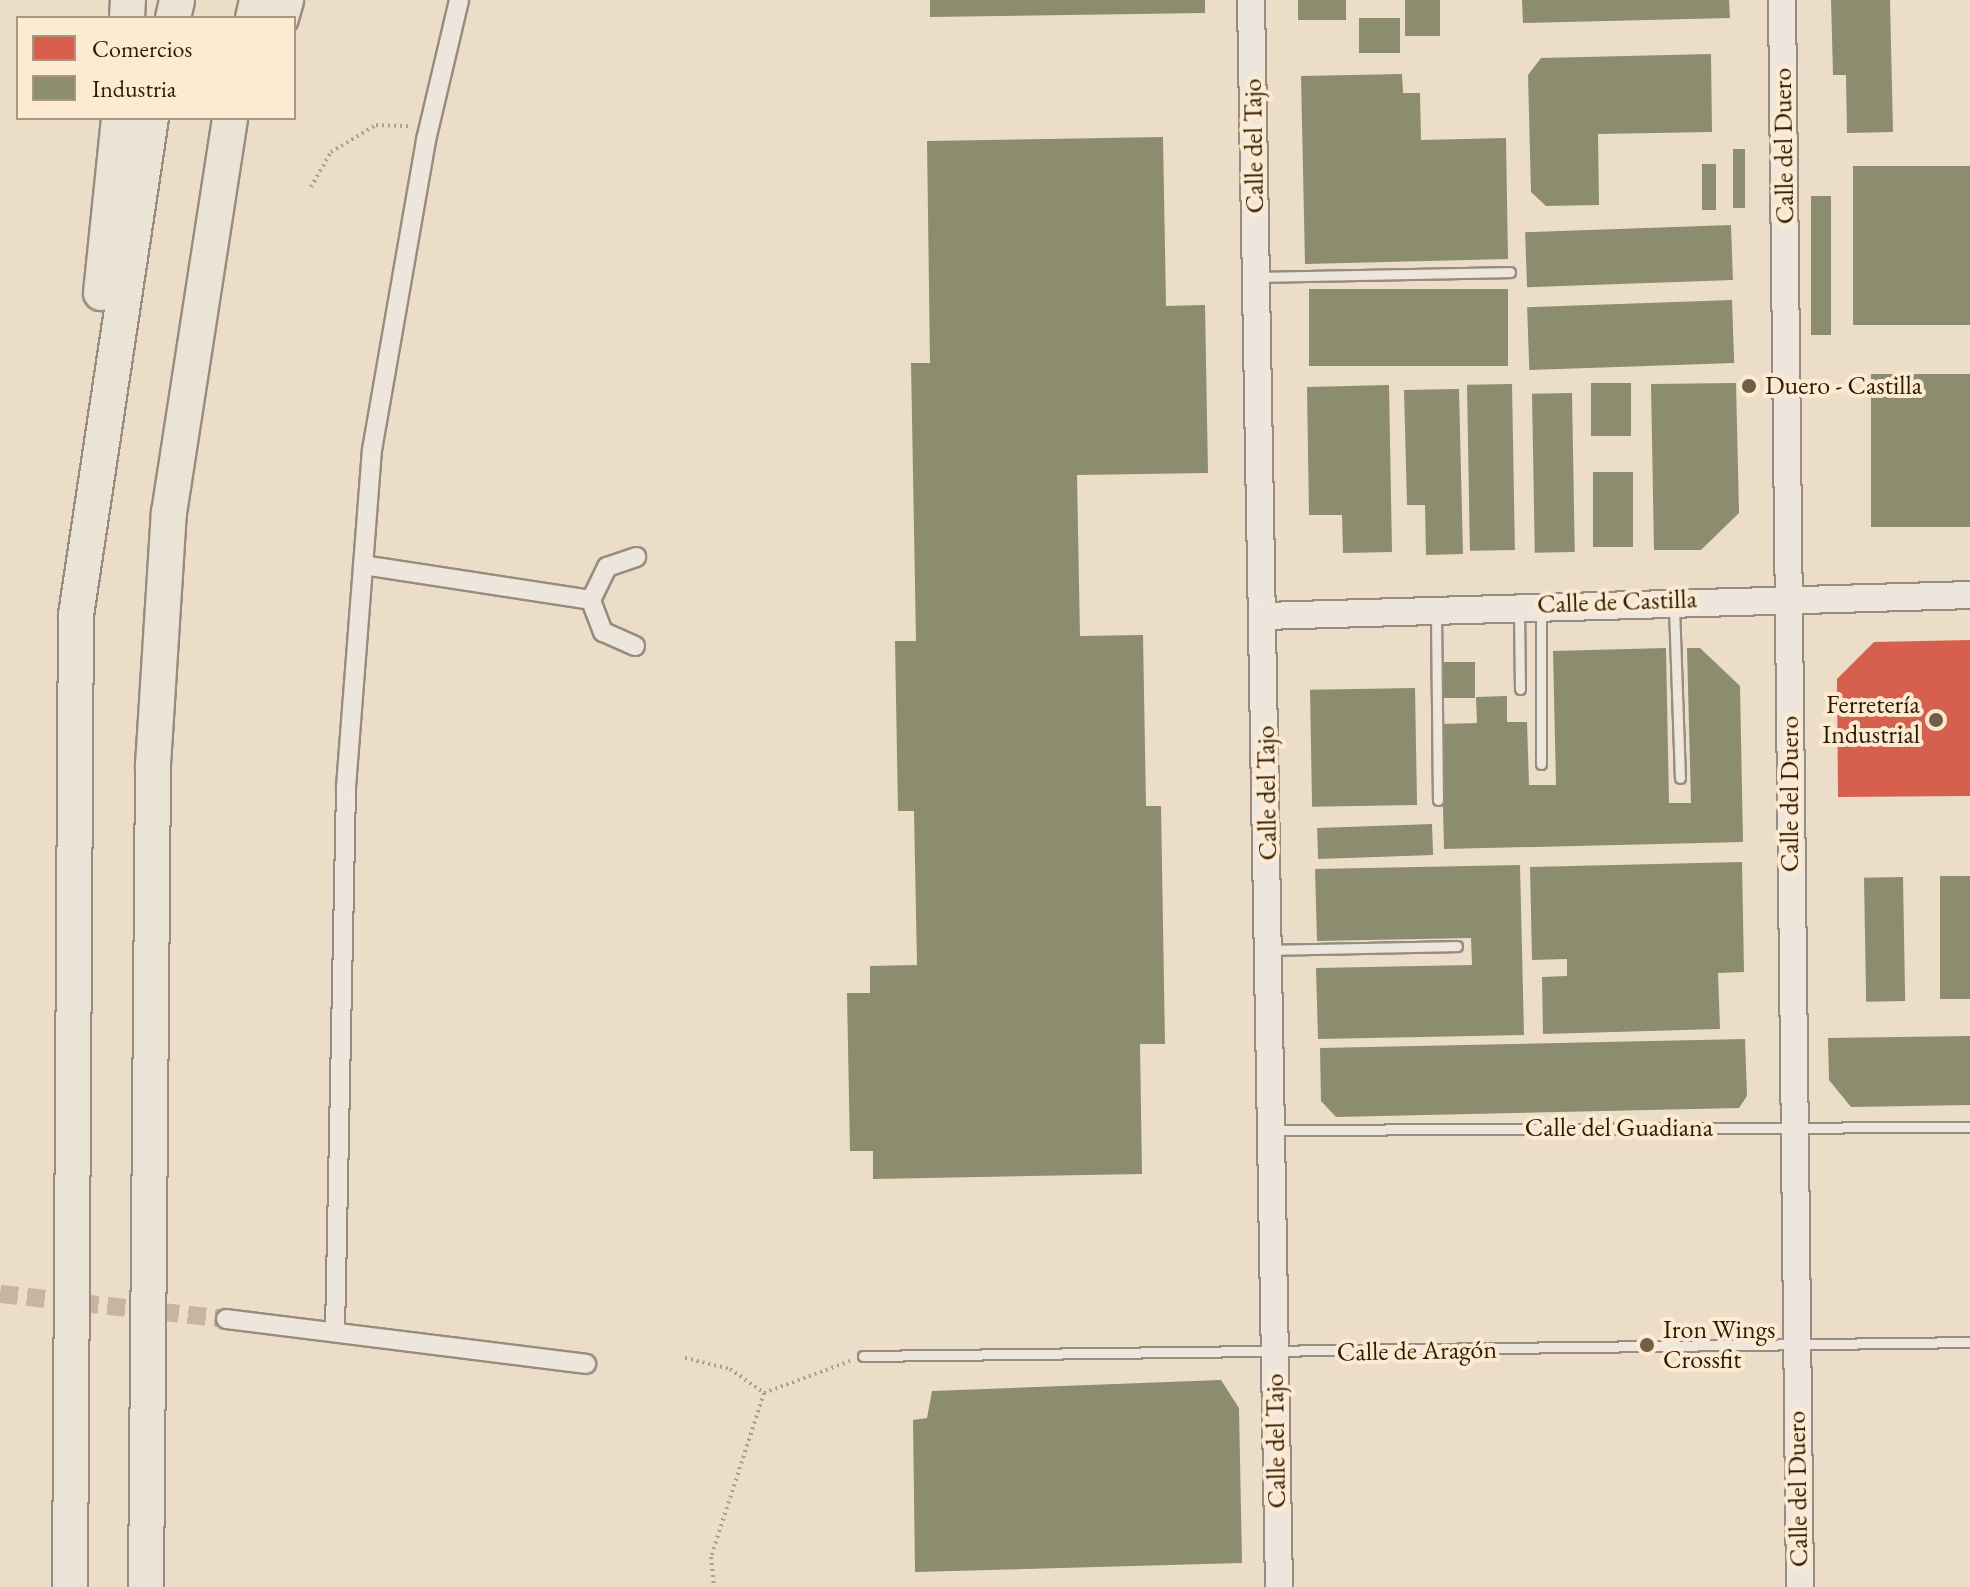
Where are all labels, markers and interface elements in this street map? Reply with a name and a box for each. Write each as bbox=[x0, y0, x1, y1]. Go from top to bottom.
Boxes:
legend bbox=[16, 16, 296, 120]
text: Comercios bbox=[92, 33, 192, 64]
street label: Calle del Duero bbox=[1767, 68, 1801, 224]
text: Industria bbox=[92, 73, 176, 104]
street label: Calle del Tajo bbox=[1237, 78, 1271, 214]
place label: Duero - Castilla bbox=[1765, 370, 1922, 402]
marker: Duero - Castilla bbox=[1740, 377, 1758, 395]
street label: Calle de Castilla bbox=[1537, 584, 1697, 620]
place label: Ferretería Industrial bbox=[1822, 689, 1920, 750]
marker: Ferretería Industrial bbox=[1927, 711, 1945, 729]
street label: Calle del Duero bbox=[1774, 716, 1806, 872]
street label: Calle del Tajo bbox=[1250, 725, 1284, 861]
street label: Calle del Guadiana bbox=[1525, 1112, 1713, 1144]
place label: Iron Wings Crossfit bbox=[1663, 1314, 1775, 1376]
street label: Calle de Aragón bbox=[1337, 1334, 1497, 1368]
marker: Iron Wings Crossfit bbox=[1638, 1336, 1656, 1354]
street label: Calle del Tajo bbox=[1259, 1373, 1293, 1509]
street label: Calle del Duero bbox=[1781, 1411, 1815, 1567]

